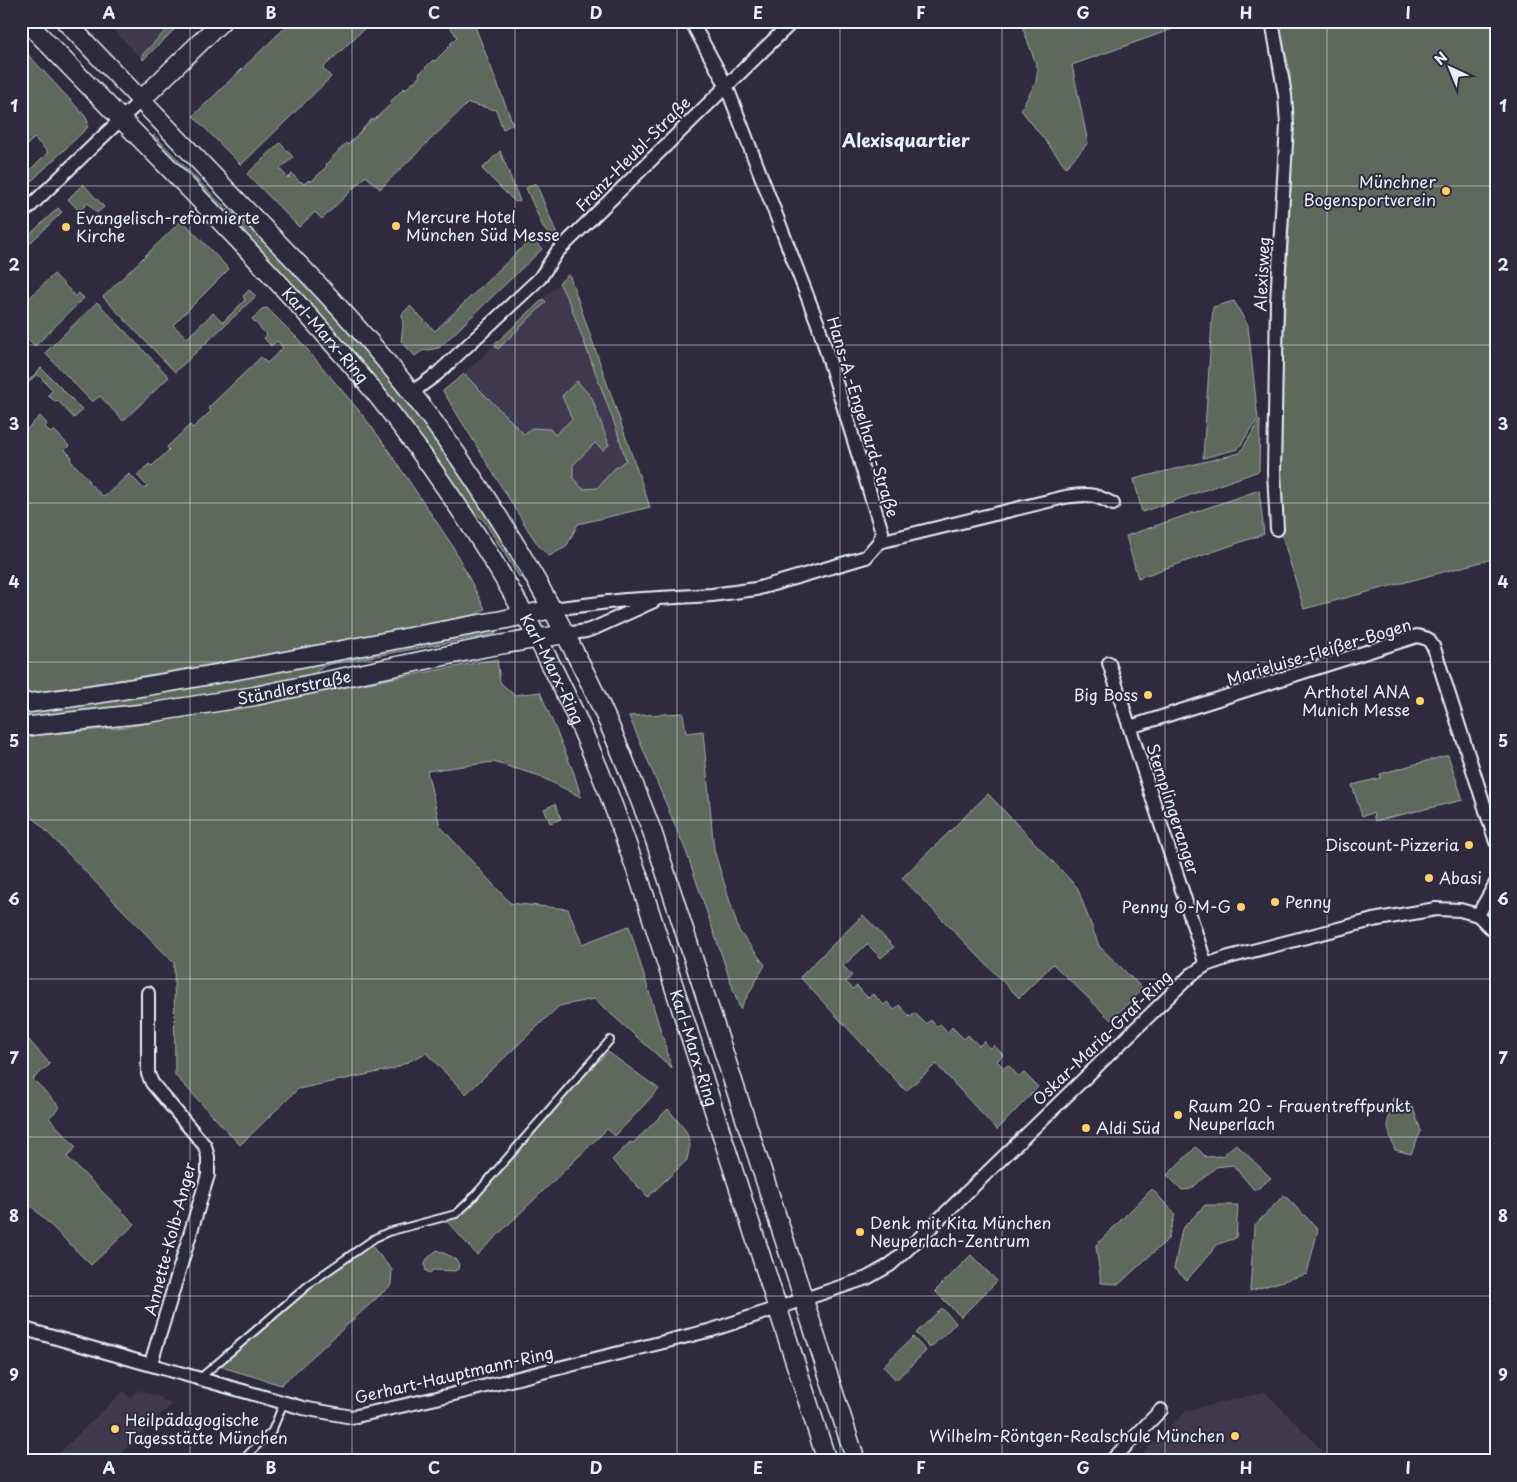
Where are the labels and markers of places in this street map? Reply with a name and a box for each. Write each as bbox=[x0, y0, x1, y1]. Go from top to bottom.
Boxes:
place label: Münchner Bogensportverein bbox=[1303, 169, 1437, 211]
marker: Münchner Bogensportverein bbox=[1440, 185, 1452, 197]
place label: Mercure Hotel München Süd Messe bbox=[406, 204, 560, 246]
place label: Evangelisch-reformierte Kirche bbox=[76, 205, 260, 247]
marker: Mercure Hotel München Süd Messe bbox=[390, 220, 402, 232]
marker: Evangelisch-reformierte Kirche bbox=[60, 221, 72, 233]
place label: Arthotel ANA Munich Messe bbox=[1302, 679, 1410, 721]
place label: Big Boss bbox=[1073, 682, 1138, 706]
marker: Big Boss bbox=[1142, 689, 1154, 701]
marker: Arthotel ANA Munich Messe bbox=[1414, 695, 1426, 707]
place label: Discount-Pizzeria bbox=[1325, 832, 1459, 856]
marker: Discount-Pizzeria bbox=[1463, 839, 1475, 851]
place label: Abasi bbox=[1439, 865, 1482, 889]
marker: Abasi bbox=[1423, 872, 1435, 884]
place label: Penny bbox=[1285, 889, 1332, 913]
place label: Penny O-M-G bbox=[1122, 894, 1231, 918]
marker: Penny bbox=[1269, 896, 1281, 908]
marker: Penny O-M-G bbox=[1235, 901, 1247, 913]
place label: Raum 20 - Frauentreffpunkt Neuperlach bbox=[1188, 1093, 1411, 1135]
marker: Raum 20 - Frauentreffpunkt Neuperlach bbox=[1172, 1109, 1184, 1121]
place label: Aldi Süd bbox=[1096, 1115, 1160, 1139]
marker: Aldi Süd bbox=[1080, 1122, 1092, 1134]
place label: Denk mit Kita München Neuperlach-Zentrum bbox=[870, 1210, 1051, 1252]
marker: Denk mit Kita München Neuperlach-Zentrum bbox=[854, 1226, 866, 1238]
place label: Heilpädagogische Tagesstätte München bbox=[125, 1407, 288, 1449]
marker: Heilpädagogische Tagesstätte München bbox=[109, 1423, 121, 1435]
place label: Wilhelm-Röntgen-Realschule München bbox=[929, 1423, 1225, 1447]
marker: Wilhelm-Röntgen-Realschule München bbox=[1229, 1430, 1241, 1442]

